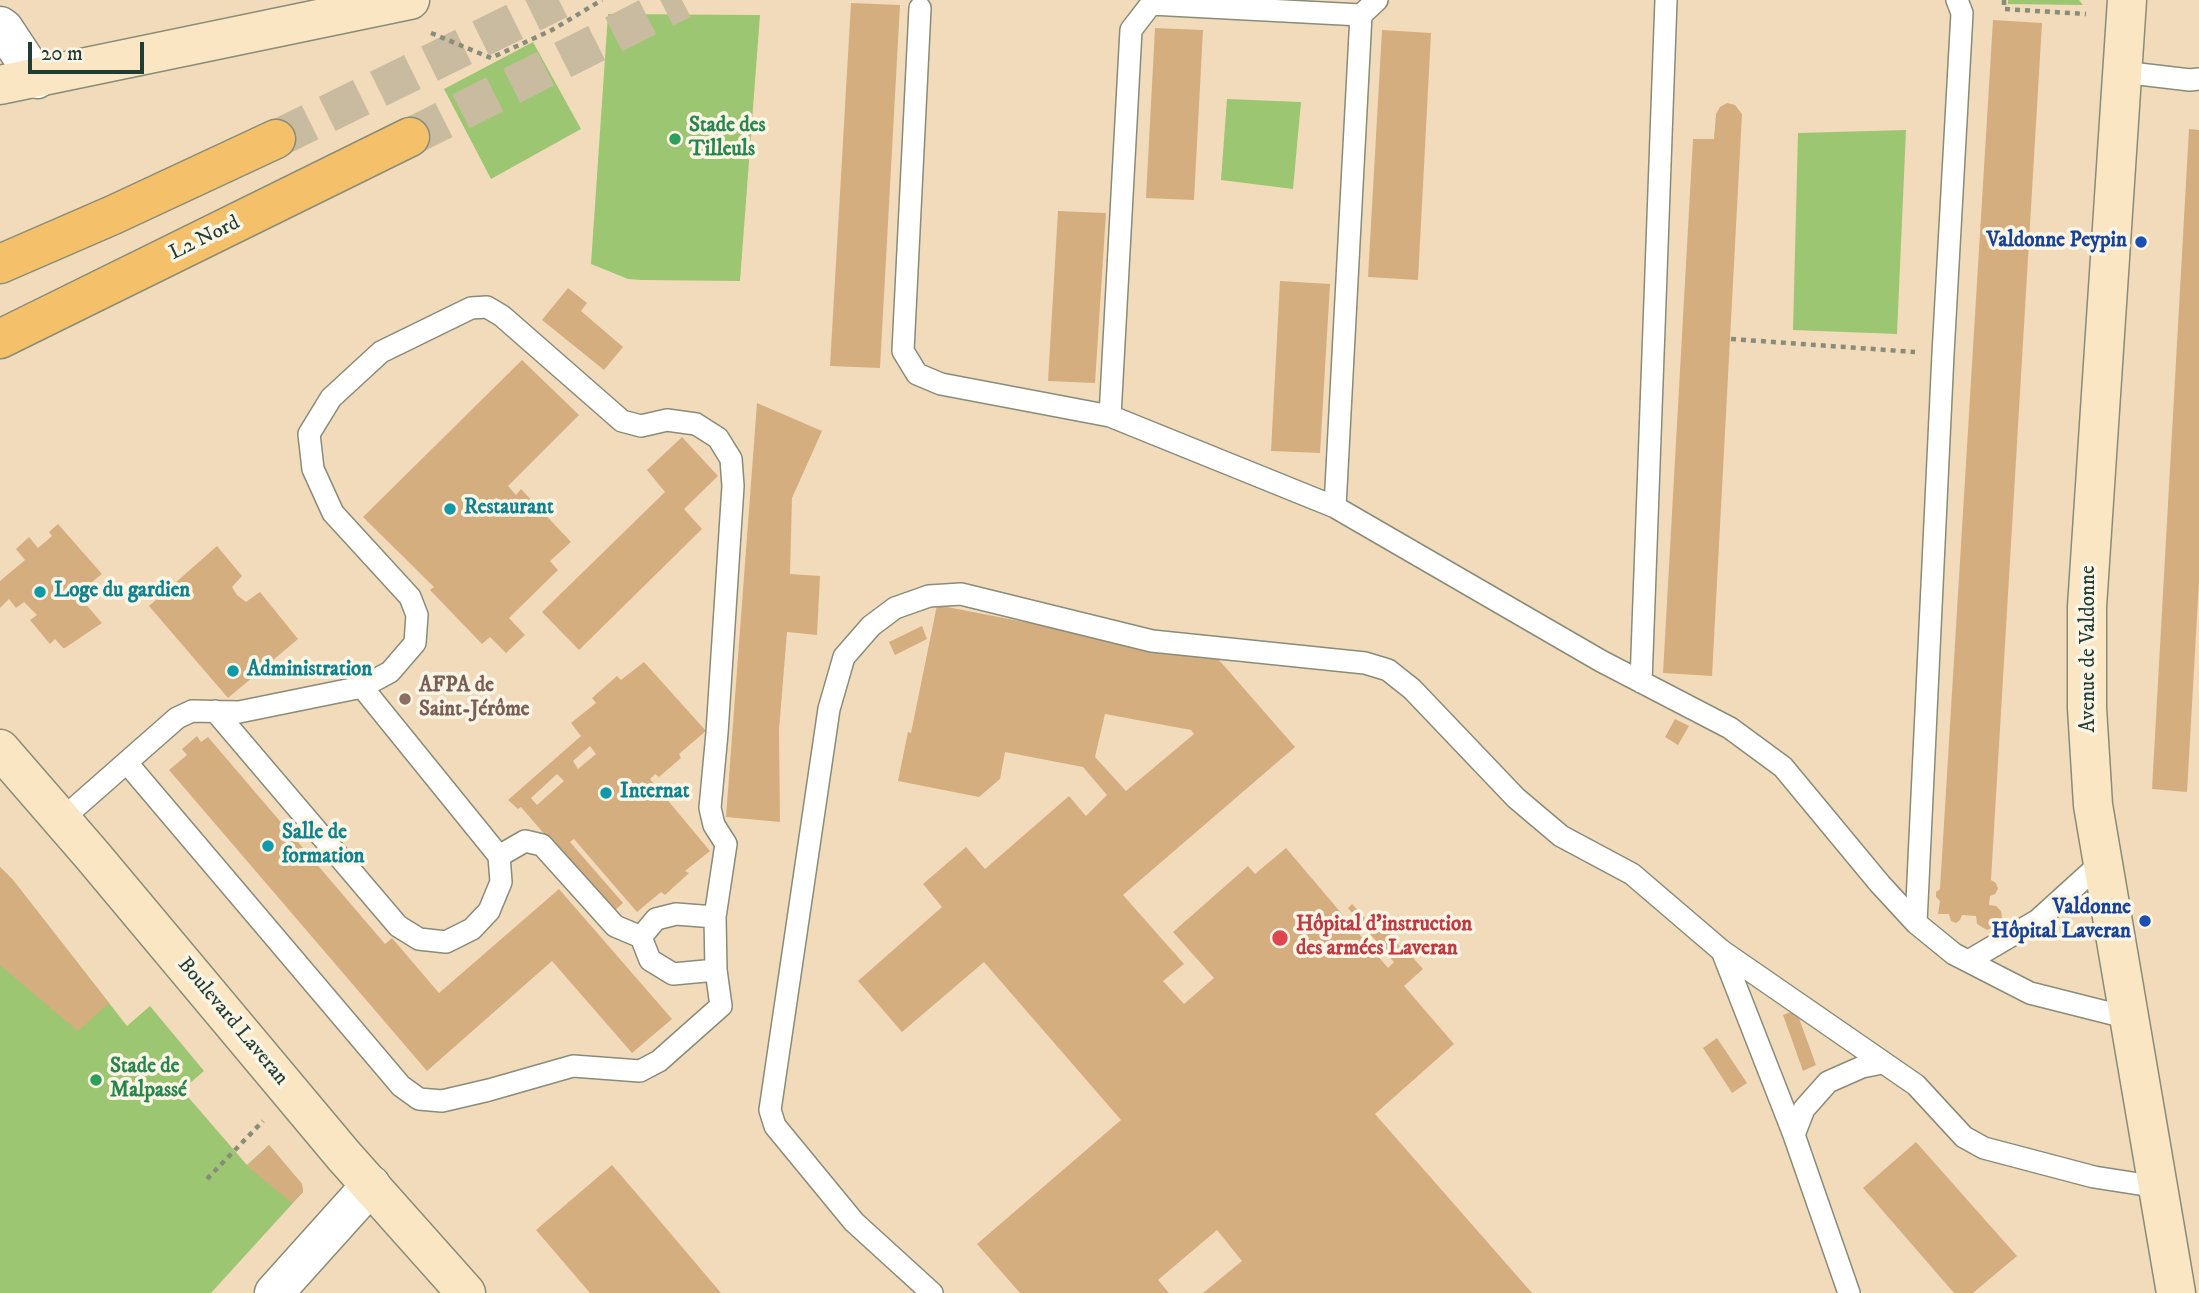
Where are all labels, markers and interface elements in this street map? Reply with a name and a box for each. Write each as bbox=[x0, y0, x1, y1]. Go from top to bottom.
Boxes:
scale bar bbox=[32, 28, 147, 72]
text: 20 m bbox=[41, 41, 83, 67]
place label: Stade des Tilleuls bbox=[689, 114, 766, 164]
marker: Stade des Tilleuls bbox=[667, 131, 683, 147]
street label: L2 Nord bbox=[166, 211, 244, 267]
place label: Valdonne Peypin bbox=[1987, 229, 2127, 255]
marker: Valdonne Peypin bbox=[2133, 234, 2149, 250]
place label: Restaurant bbox=[464, 496, 554, 522]
marker: Restaurant bbox=[442, 501, 458, 517]
street label: Avenue de Valdonne bbox=[2077, 565, 2103, 733]
place label: Loge du gardien bbox=[54, 579, 190, 605]
marker: Loge du gardien bbox=[32, 584, 48, 600]
place label: Administration bbox=[247, 658, 372, 684]
marker: Administration bbox=[225, 663, 241, 679]
place label: AFPA de Saint-Jérôme bbox=[419, 674, 530, 724]
marker: AFPA de Saint-Jérôme bbox=[397, 691, 413, 707]
place label: Internat bbox=[620, 780, 689, 806]
marker: Internat bbox=[598, 785, 614, 801]
place label: Salle de formation bbox=[282, 821, 365, 871]
marker: Salle de formation bbox=[260, 838, 276, 854]
place label: Valdonne Hôpital Laveran bbox=[1992, 896, 2131, 946]
place label: Hôpital d'instruction des armées Laveran bbox=[1296, 913, 1472, 963]
marker: Valdonne Hôpital Laveran bbox=[2137, 913, 2153, 929]
marker: Hôpital d'instruction des armées Laveran bbox=[1270, 928, 1290, 948]
street label: Boulevard Laveran bbox=[171, 953, 293, 1091]
place label: Stade de Malpassé bbox=[110, 1055, 187, 1105]
marker: Stade de Malpassé bbox=[88, 1072, 104, 1088]

